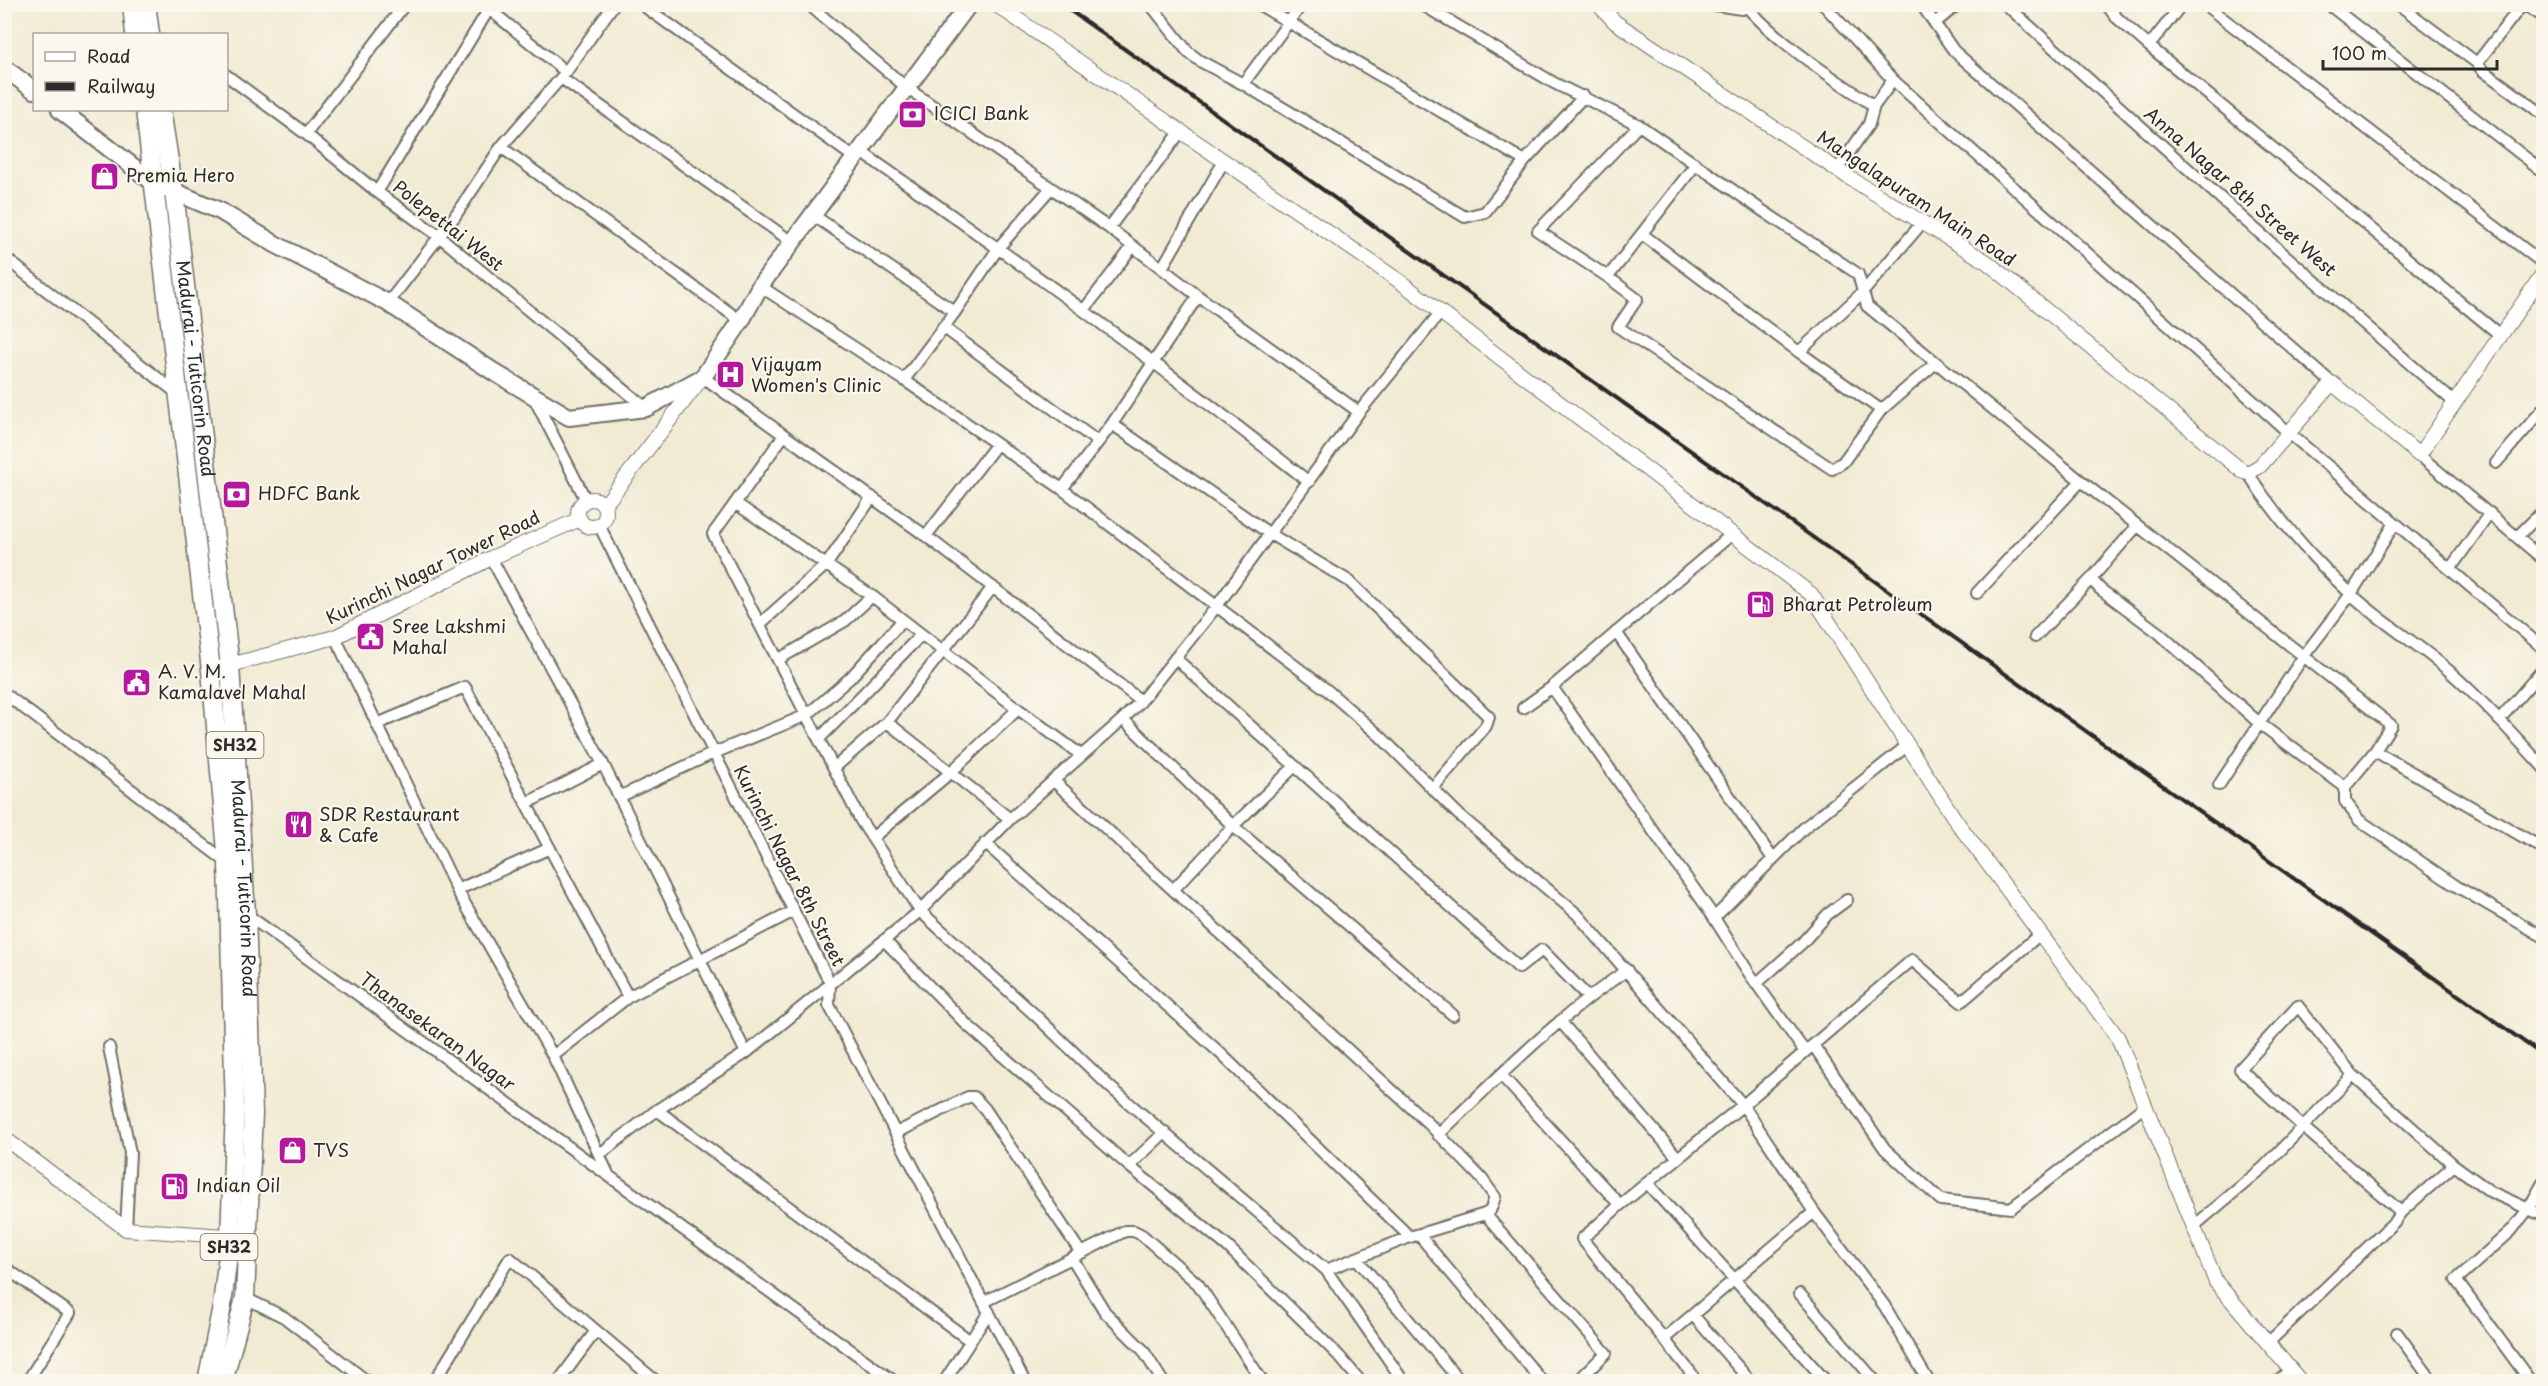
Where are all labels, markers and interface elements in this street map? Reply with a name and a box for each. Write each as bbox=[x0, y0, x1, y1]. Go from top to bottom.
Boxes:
legend bbox=[33, 33, 228, 111]
scale bar bbox=[2323, 33, 2497, 71]
text: 100 m bbox=[2332, 39, 2387, 66]
text: Road bbox=[87, 42, 131, 69]
text: Railway bbox=[87, 72, 155, 99]
bank icon: ICICI Bank bbox=[897, 98, 929, 130]
place label: ICICI Bank bbox=[934, 99, 1029, 126]
street label: Anna Nagar 8th Street West bbox=[2139, 100, 2343, 282]
street label: Mangalapuram Main Road bbox=[1812, 123, 2022, 272]
shop icon: Premia Hero bbox=[89, 160, 121, 192]
place label: Premia Hero bbox=[126, 161, 235, 188]
street label: Polepettai West bbox=[388, 173, 510, 277]
street label: Madurai - Tuticorin Road bbox=[170, 259, 223, 479]
place label: Vijayam Women's Clinic bbox=[751, 350, 881, 398]
hospital icon: Vijayam Women's Clinic bbox=[714, 359, 746, 391]
bank icon: HDFC Bank bbox=[221, 478, 253, 510]
place label: HDFC Bank bbox=[258, 479, 360, 506]
street label: Kurinchi Nagar Tower Road bbox=[321, 503, 544, 630]
fuel station icon: Bharat Petroleum bbox=[1745, 589, 1777, 621]
place label: Bharat Petroleum bbox=[1782, 590, 1933, 617]
place label: Sree Lakshmi Mahal bbox=[392, 612, 506, 660]
public building icon: Sree Lakshmi Mahal bbox=[355, 621, 387, 653]
place label: A. V. M. Kamalavel Mahal bbox=[158, 657, 306, 705]
public building icon: A. V. M. Kamalavel Mahal bbox=[121, 666, 153, 698]
road number: SH32 bbox=[206, 732, 264, 758]
street label: Kurinchi Nagar 8th Street bbox=[728, 760, 853, 971]
street label: Madurai - Tuticorin Road bbox=[225, 778, 264, 998]
place label: SDR Restaurant & Cafe bbox=[319, 800, 460, 848]
restaurant icon: SDR Restaurant & Cafe bbox=[282, 809, 314, 841]
street label: Thanasekaran Nagar bbox=[354, 965, 522, 1097]
shop icon: TVS bbox=[276, 1135, 308, 1167]
place label: TVS bbox=[313, 1136, 349, 1163]
fuel station icon: Indian Oil bbox=[159, 1170, 191, 1202]
place label: Indian Oil bbox=[196, 1171, 280, 1198]
road number: SH32 bbox=[200, 1234, 258, 1260]

